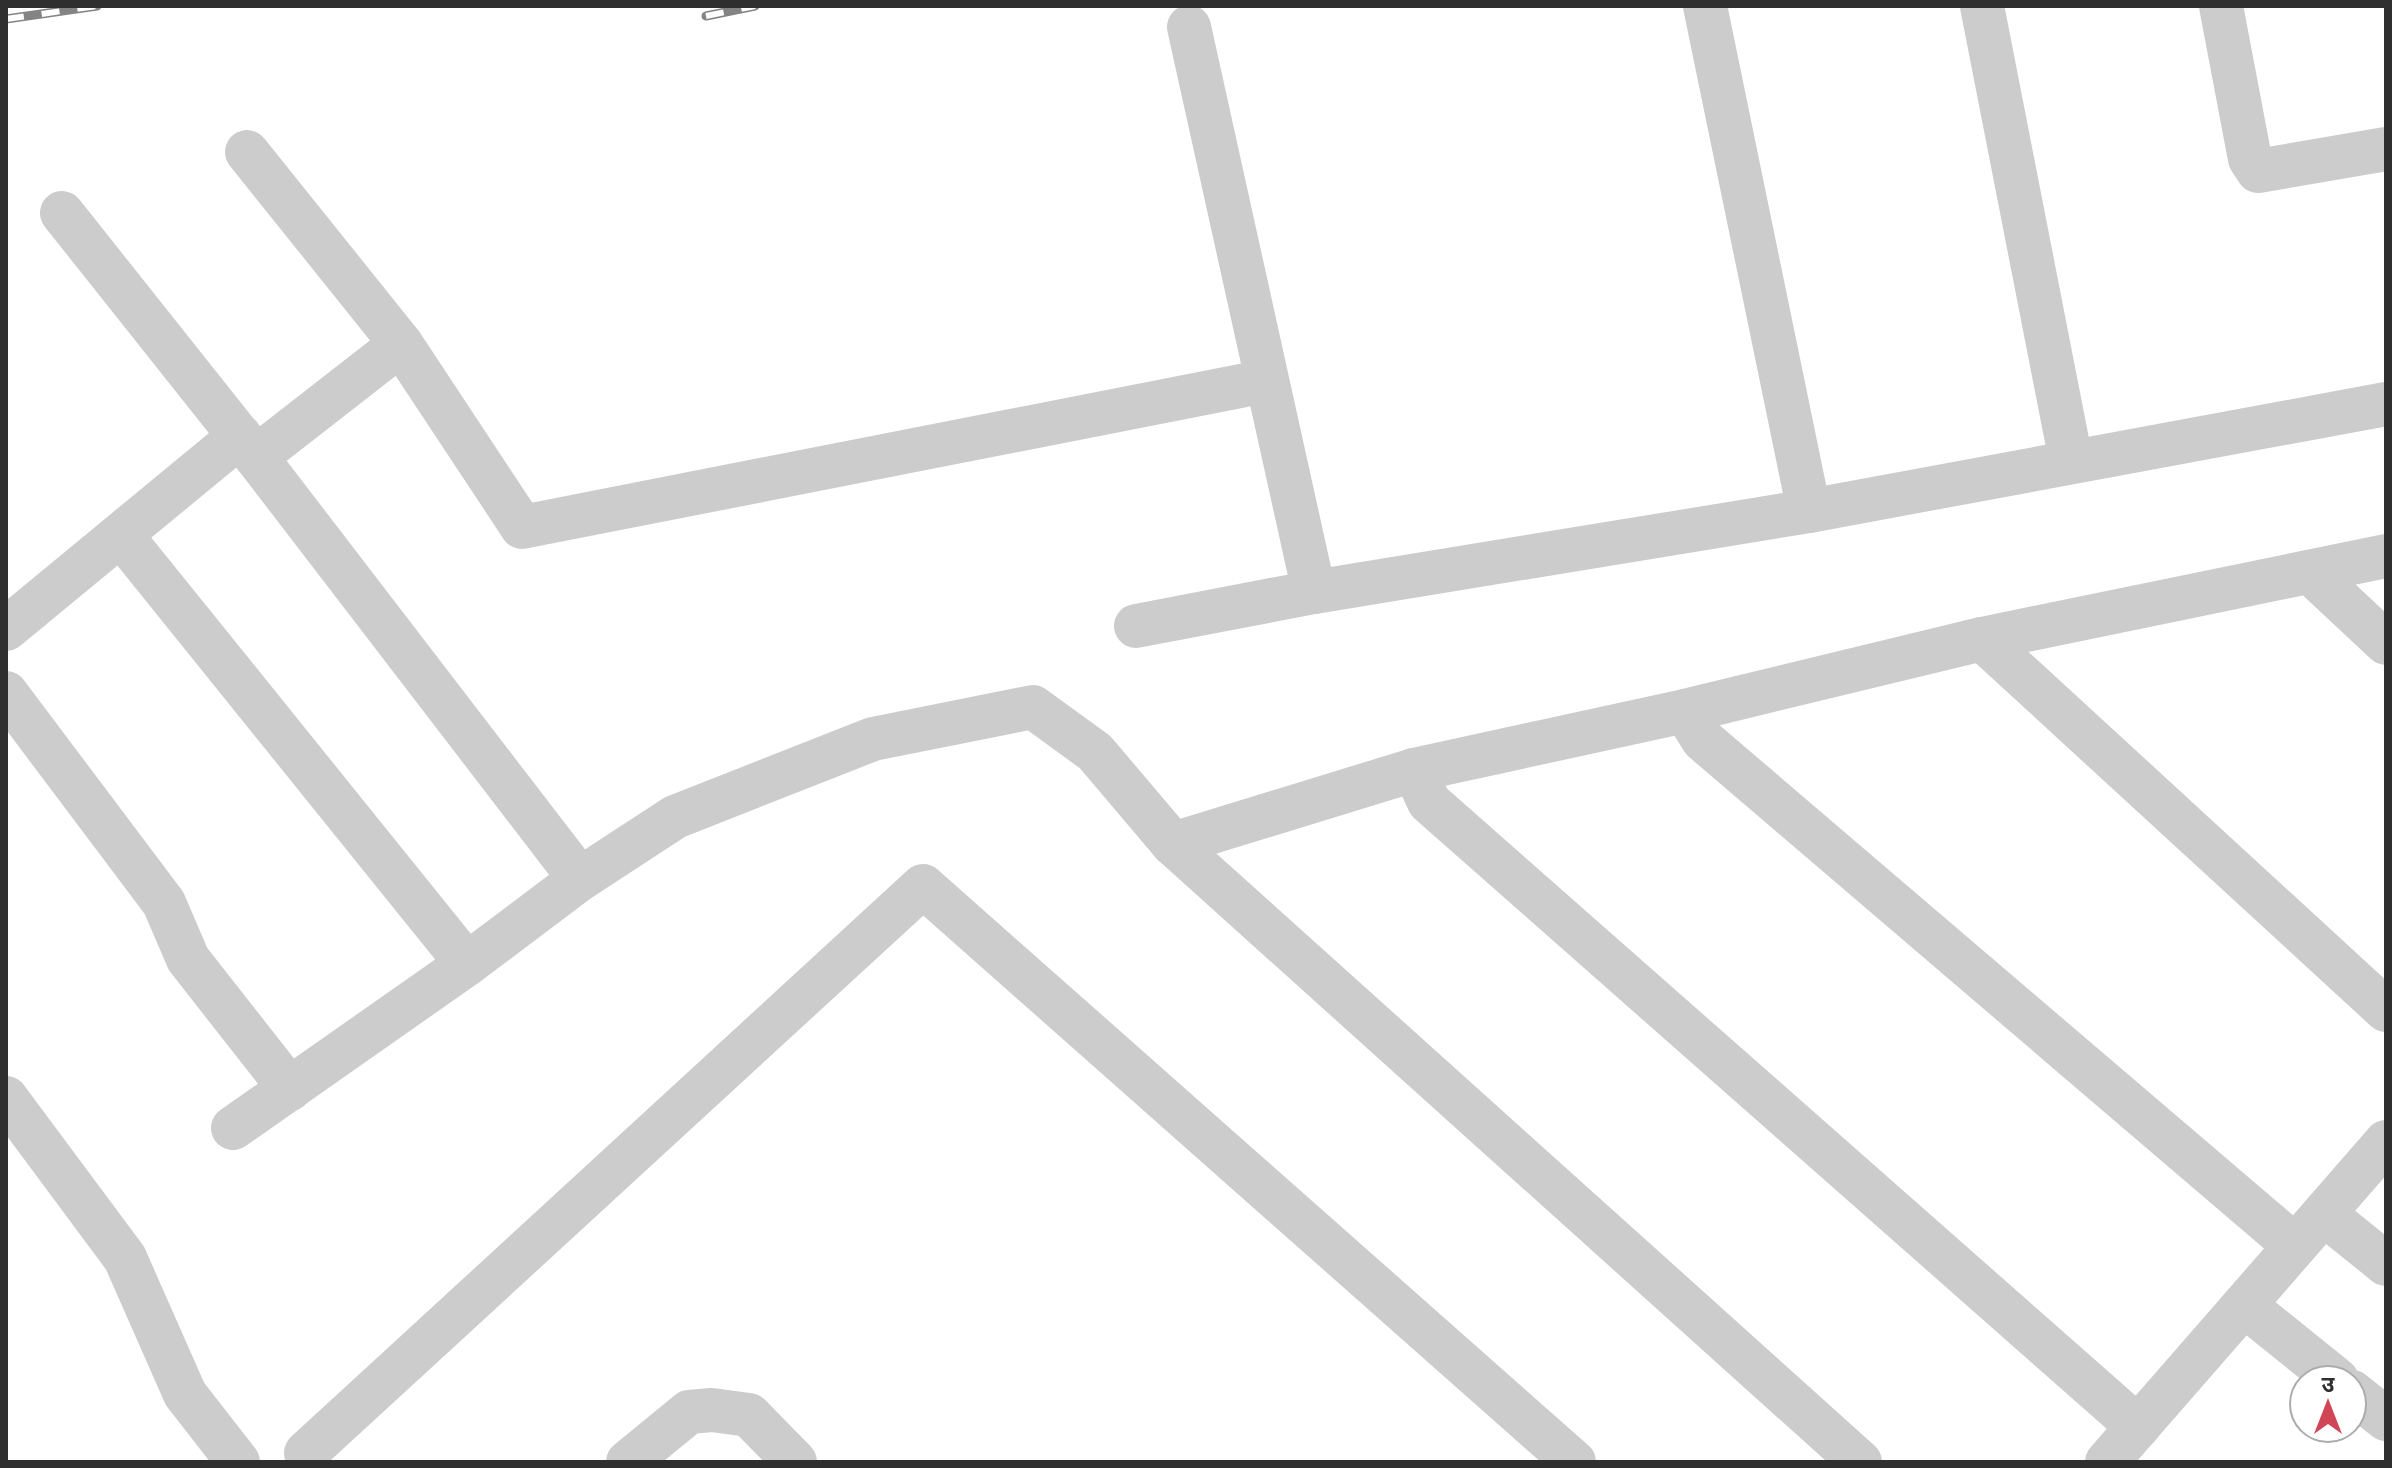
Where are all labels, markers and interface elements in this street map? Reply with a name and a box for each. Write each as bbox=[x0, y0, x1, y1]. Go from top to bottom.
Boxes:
north arrow bbox=[2288, 1364, 2368, 1444]
text: उ bbox=[2322, 1371, 2336, 1398]

